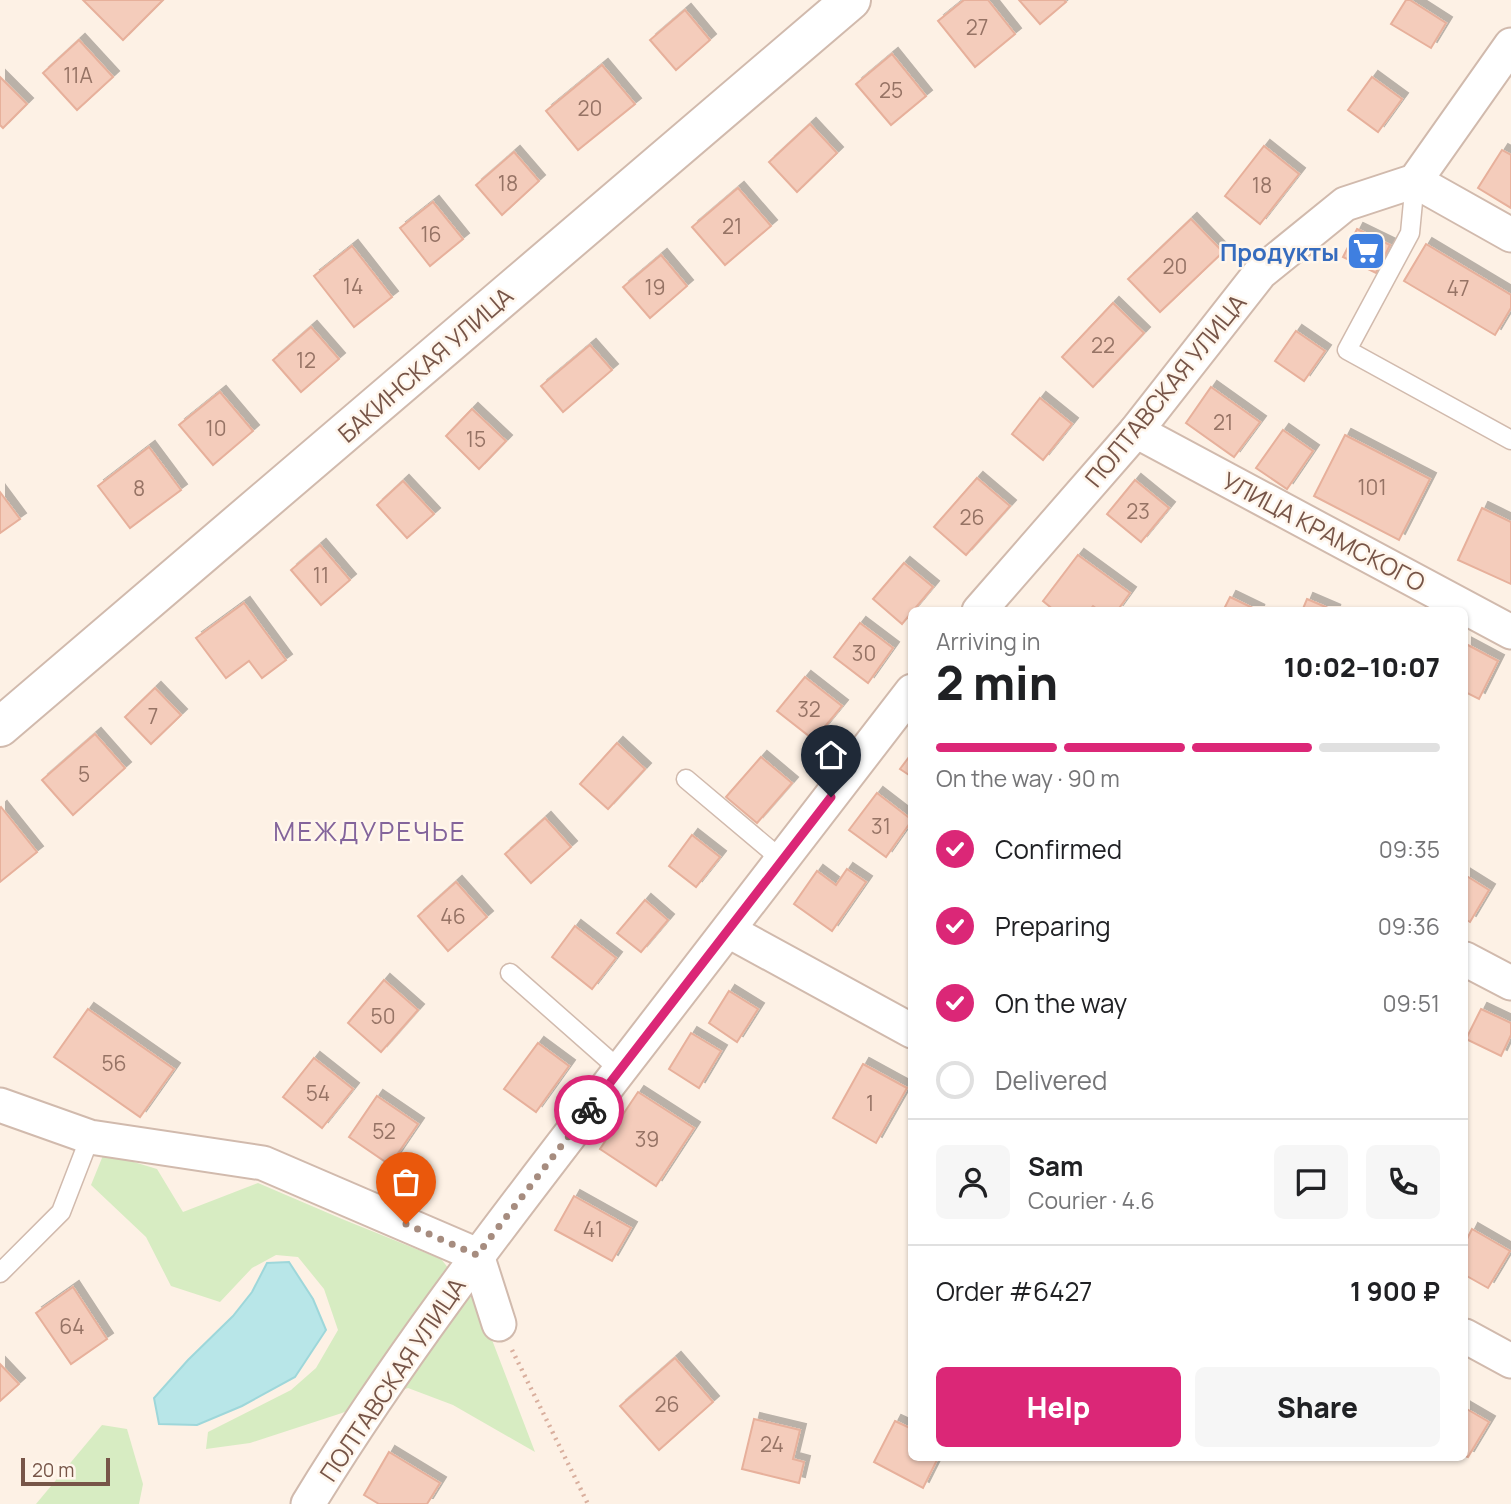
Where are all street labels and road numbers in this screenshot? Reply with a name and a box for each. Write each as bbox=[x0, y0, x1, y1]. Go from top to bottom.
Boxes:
street label: БАКИНСКАЯ УЛИЦА bbox=[330, 279, 520, 449]
street label: ПОЛТАВСКАЯ УЛИЦА bbox=[1077, 287, 1253, 493]
street label: УЛИЦА КРАМСКОГО bbox=[1217, 464, 1431, 598]
street label: ПОЛТАВСКАЯ УЛИЦА bbox=[311, 1271, 473, 1487]

